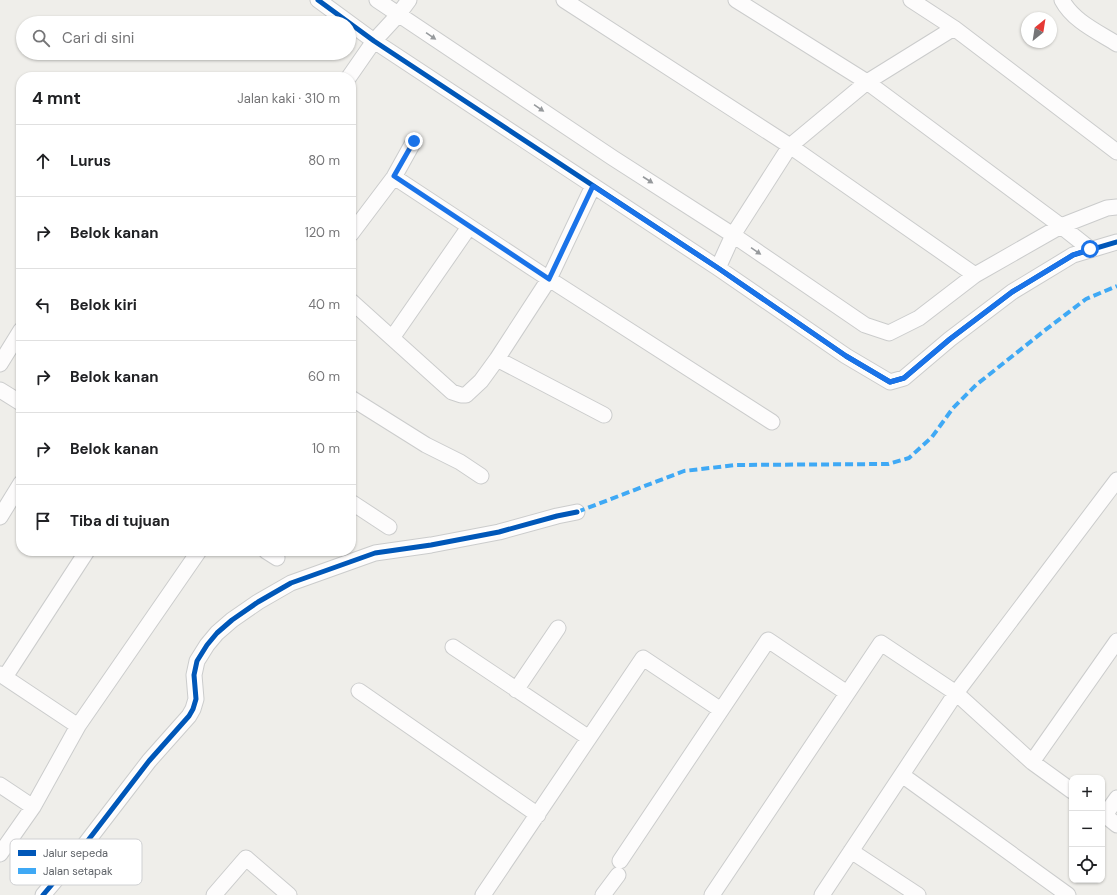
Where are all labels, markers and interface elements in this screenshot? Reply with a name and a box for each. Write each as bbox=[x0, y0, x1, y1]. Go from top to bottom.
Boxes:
north arrow bbox=[1021, 12, 1057, 48]
search box bbox=[16, 16, 356, 60]
icon: search bbox=[30, 27, 52, 49]
text: Cari di sini bbox=[62, 28, 134, 48]
one-way arrow bbox=[425, 33, 437, 40]
text: 4 mnt bbox=[32, 87, 81, 109]
text: Jalan kaki · 310 m bbox=[237, 90, 340, 107]
one-way arrow bbox=[534, 104, 544, 112]
route end bbox=[405, 132, 423, 150]
icon: ahead bbox=[32, 150, 54, 172]
text: Lurus bbox=[70, 151, 111, 171]
text: 80 m bbox=[308, 152, 340, 169]
one-way arrow bbox=[643, 176, 653, 184]
icon: right bbox=[32, 222, 54, 244]
text: Belok kanan bbox=[70, 223, 158, 243]
text: 120 m bbox=[305, 224, 340, 241]
route start bbox=[1081, 240, 1099, 258]
one-way arrow bbox=[751, 247, 762, 255]
icon: left bbox=[32, 294, 54, 316]
text: Belok kiri bbox=[70, 295, 137, 315]
text: 40 m bbox=[308, 296, 340, 313]
icon: right bbox=[32, 366, 54, 388]
text: Belok kanan bbox=[70, 367, 158, 387]
text: 60 m bbox=[308, 368, 340, 385]
icon: right bbox=[32, 438, 54, 460]
text: Belok kanan bbox=[70, 439, 158, 459]
text: 10 m bbox=[312, 440, 340, 457]
icon: arrive bbox=[32, 510, 54, 532]
text: Tiba di tujuan bbox=[70, 511, 170, 531]
map controls bbox=[1069, 775, 1105, 883]
button: + bbox=[1069, 775, 1105, 811]
button: − bbox=[1069, 811, 1105, 847]
legend bbox=[10, 839, 142, 885]
text: Jalur sepeda bbox=[43, 846, 108, 860]
button: locate bbox=[1069, 847, 1105, 883]
text: Jalan setapak bbox=[43, 864, 113, 878]

